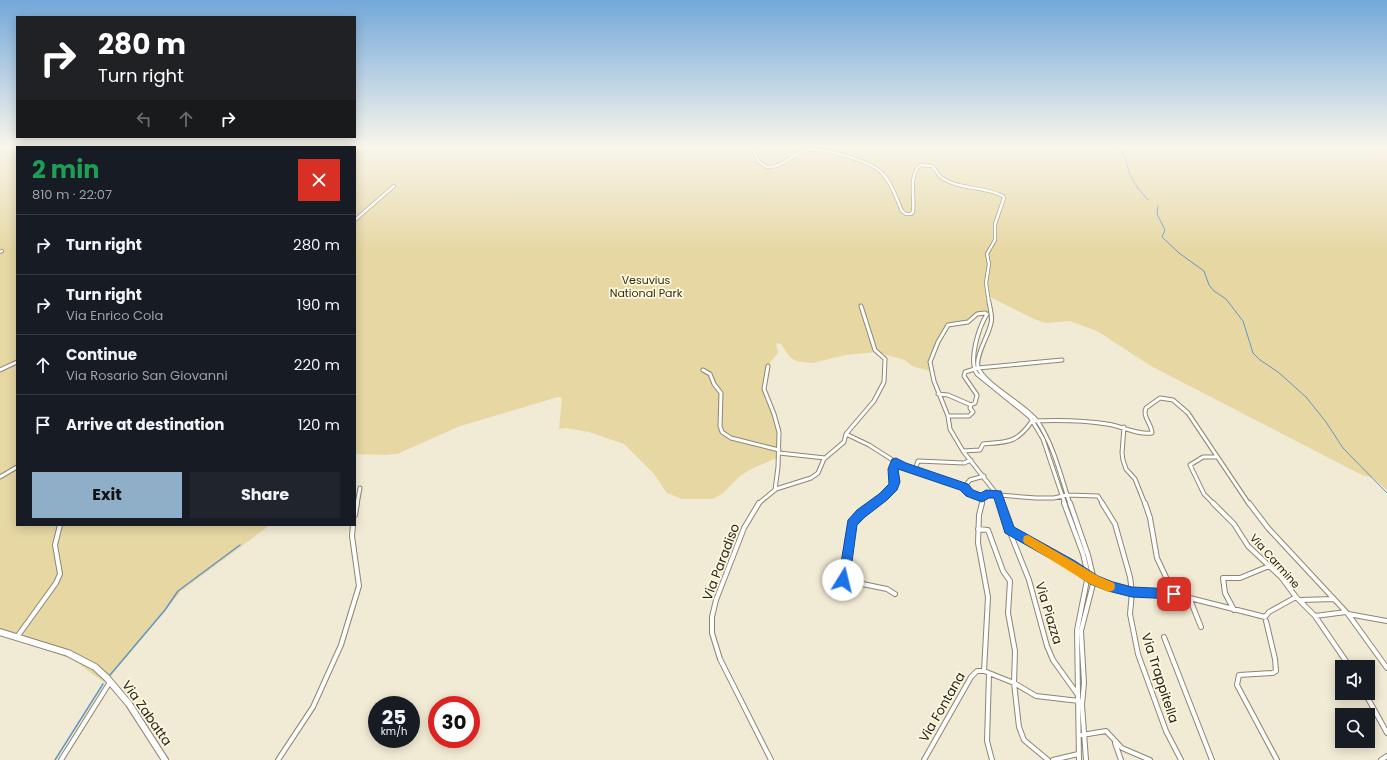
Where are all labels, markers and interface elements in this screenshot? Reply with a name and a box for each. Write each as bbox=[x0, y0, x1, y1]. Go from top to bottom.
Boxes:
text: 280 m bbox=[98, 25, 186, 64]
icon: right bbox=[32, 32, 84, 84]
text: Turn right bbox=[98, 63, 184, 88]
icon: left bbox=[133, 108, 155, 130]
icon: ahead bbox=[175, 108, 197, 130]
icon: right bbox=[217, 108, 239, 130]
text: 2 min bbox=[32, 153, 99, 186]
button: close bbox=[298, 159, 340, 201]
text: 810 m · 22:07 bbox=[32, 185, 112, 204]
icon: right bbox=[32, 234, 54, 256]
text: Turn right bbox=[66, 234, 142, 255]
text: 280 m bbox=[293, 234, 340, 255]
park label: Vesuvius National Park bbox=[610, 272, 683, 301]
text: Turn right bbox=[66, 284, 142, 305]
icon: right bbox=[32, 294, 54, 316]
text: 190 m bbox=[297, 294, 340, 315]
text: Via Enrico Cola bbox=[66, 306, 163, 325]
text: Continue bbox=[66, 344, 137, 365]
icon: ahead bbox=[32, 354, 54, 376]
text: 220 m bbox=[294, 354, 340, 375]
text: Via Rosario San Giovanni bbox=[66, 366, 228, 385]
icon: arrive bbox=[32, 414, 54, 436]
text: Arrive at destination bbox=[66, 414, 224, 435]
text: 120 m bbox=[298, 414, 340, 435]
button: Exit bbox=[32, 472, 182, 518]
button: Share bbox=[190, 472, 340, 518]
street label: Via Paradiso bbox=[698, 521, 744, 603]
street label: Via Carmine bbox=[1246, 530, 1304, 592]
position arrow bbox=[822, 559, 864, 601]
pin bbox=[1157, 577, 1191, 611]
street label: Via Piazza bbox=[1031, 579, 1067, 647]
icon: arrive bbox=[1163, 583, 1185, 605]
street label: Via Trappitella bbox=[1136, 631, 1184, 725]
map controls bbox=[1335, 660, 1375, 748]
button: sound bbox=[1335, 660, 1375, 700]
street label: Via Fontana bbox=[914, 668, 970, 746]
street label: Via Zabatta bbox=[117, 676, 177, 750]
speed limit sign: 30 bbox=[428, 696, 480, 748]
text: 25 bbox=[382, 703, 406, 731]
button: search bbox=[1335, 708, 1375, 748]
text: km/h bbox=[381, 724, 407, 739]

